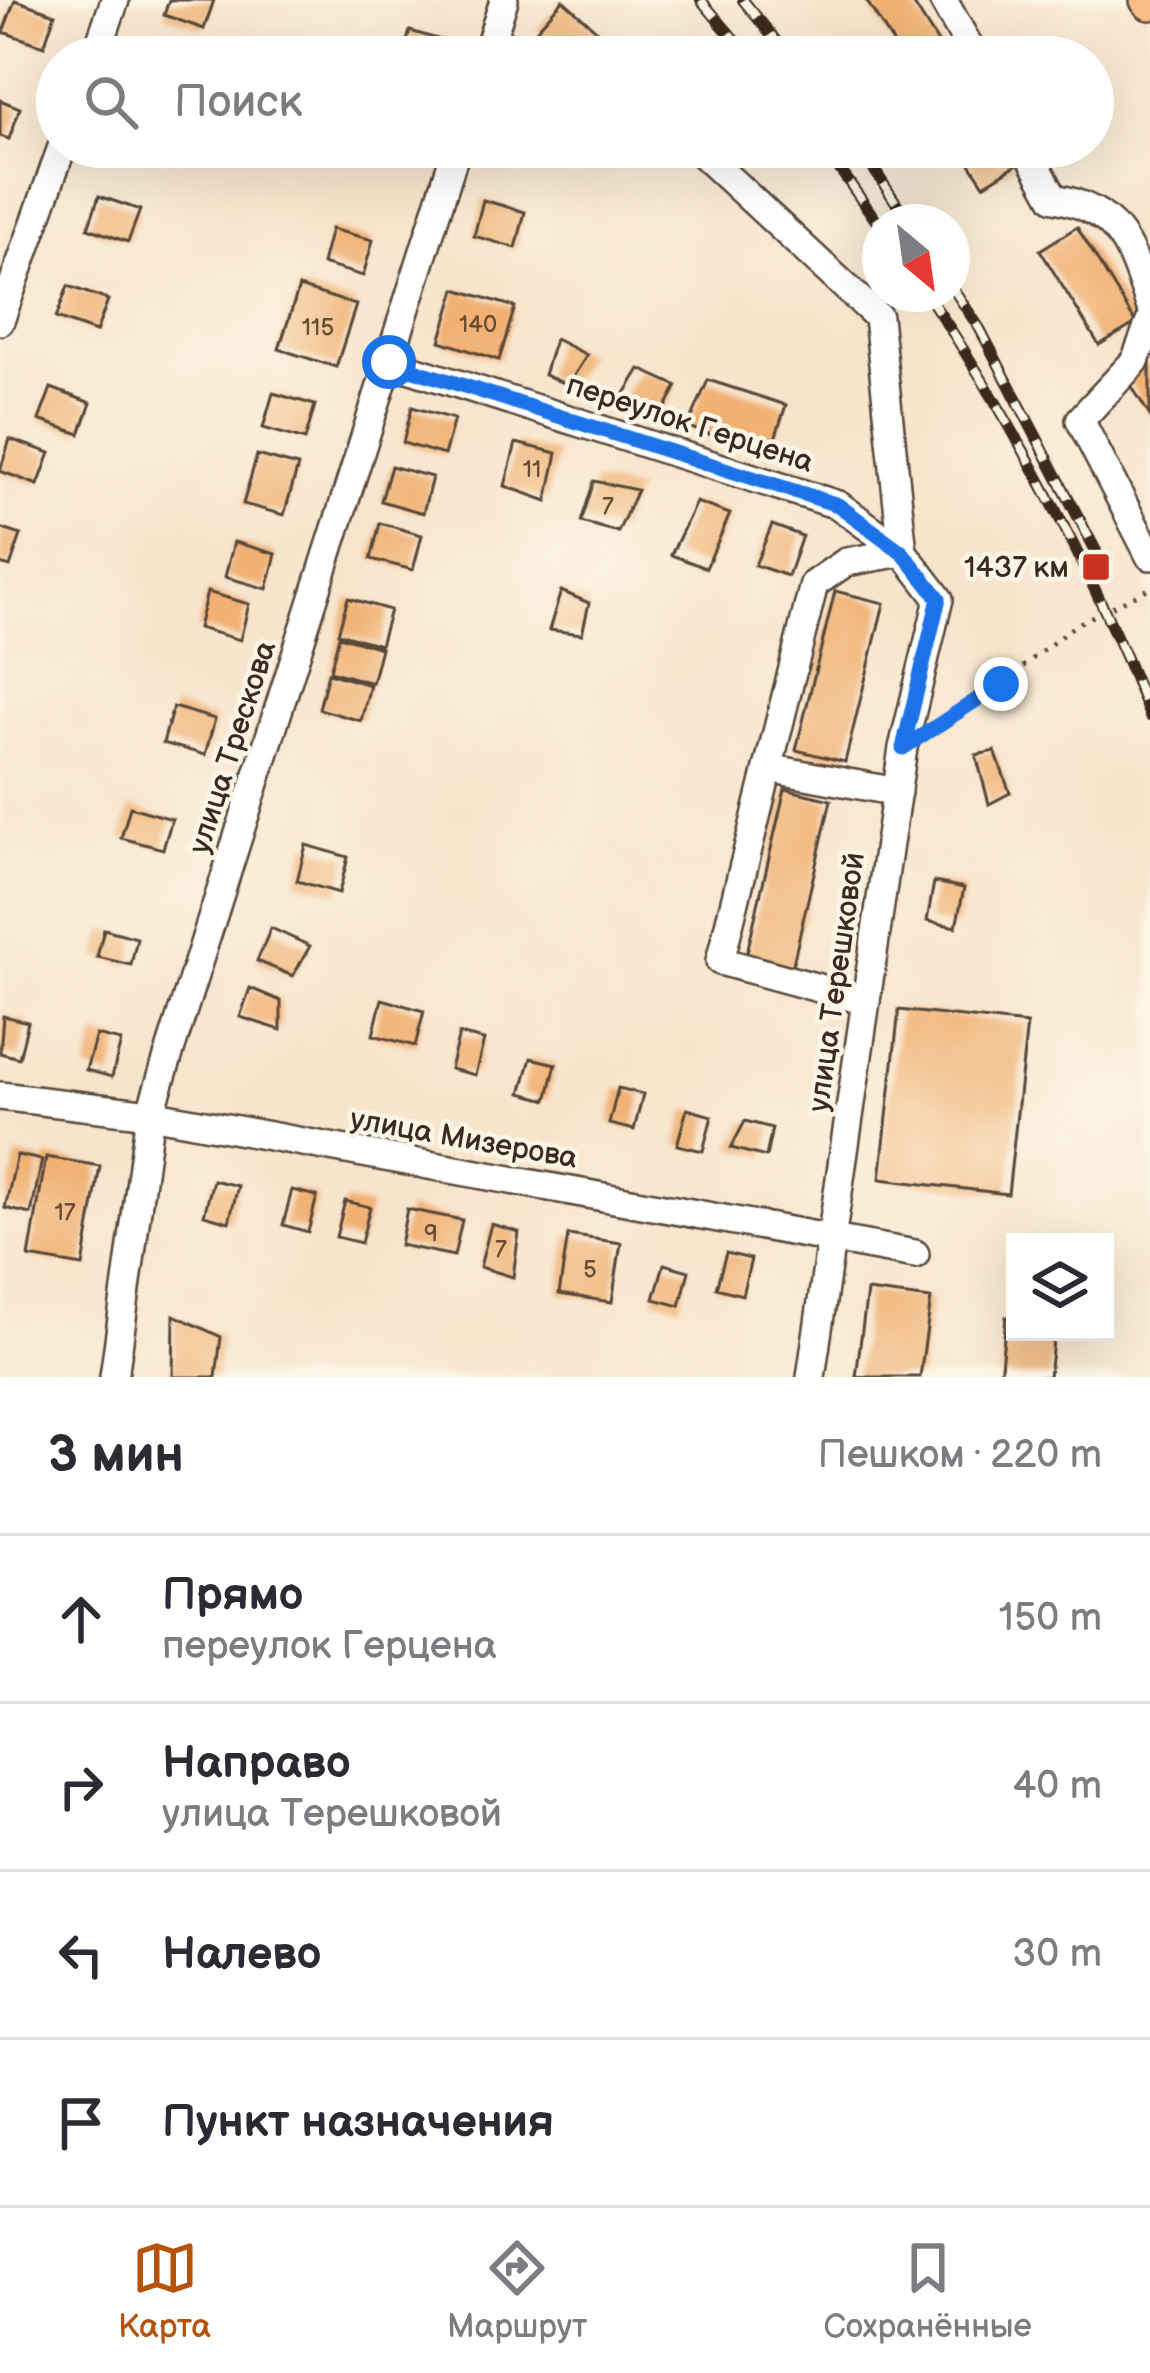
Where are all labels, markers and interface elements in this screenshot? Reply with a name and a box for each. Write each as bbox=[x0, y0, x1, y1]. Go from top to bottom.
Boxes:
search box bbox=[36, 36, 1114, 168]
icon: search bbox=[78, 69, 144, 135]
text: Поиск bbox=[174, 75, 302, 130]
north arrow bbox=[862, 204, 970, 312]
house number: 140 bbox=[459, 310, 497, 339]
house number: 115 bbox=[302, 313, 334, 342]
route start bbox=[362, 335, 416, 389]
street label: переулок Герцена bbox=[562, 367, 818, 481]
house number: 11 bbox=[523, 455, 541, 484]
house number: 7 bbox=[602, 492, 614, 521]
place label: 1437 км bbox=[964, 550, 1069, 586]
marker: 1437 км bbox=[1080, 551, 1112, 583]
street label: улица Трескова bbox=[182, 636, 284, 858]
route end bbox=[974, 657, 1028, 711]
street label: улица Терешковой bbox=[801, 850, 873, 1114]
street label: улица Мизерова bbox=[347, 1101, 581, 1177]
house number: 17 bbox=[54, 1198, 76, 1227]
house number: 9 bbox=[424, 1219, 438, 1248]
map controls bbox=[1006, 1233, 1114, 1341]
button: layers bbox=[1006, 1233, 1114, 1341]
house number: 7 bbox=[495, 1235, 507, 1264]
house number: 5 bbox=[583, 1255, 597, 1284]
text: 3 мин bbox=[48, 1425, 184, 1486]
text: Пешком · 220 m bbox=[818, 1432, 1102, 1479]
text: Прямо bbox=[162, 1568, 303, 1623]
icon: ahead bbox=[48, 1586, 114, 1652]
text: 150 m bbox=[999, 1595, 1102, 1642]
text: переулок Герцена bbox=[162, 1623, 497, 1670]
text: Направо bbox=[162, 1736, 351, 1791]
icon: right bbox=[48, 1754, 114, 1820]
text: 40 m bbox=[1012, 1763, 1102, 1810]
text: улица Терешковой bbox=[162, 1791, 502, 1838]
icon: left bbox=[48, 1922, 114, 1988]
text: Налево bbox=[162, 1927, 321, 1982]
text: 30 m bbox=[1012, 1931, 1102, 1978]
icon: arrive bbox=[48, 2090, 114, 2156]
text: Пункт назначения bbox=[162, 2095, 554, 2150]
tab: Карта bbox=[118, 2235, 211, 2347]
tab: Маршрут bbox=[447, 2235, 587, 2347]
tab: Сохранённые bbox=[823, 2235, 1032, 2347]

